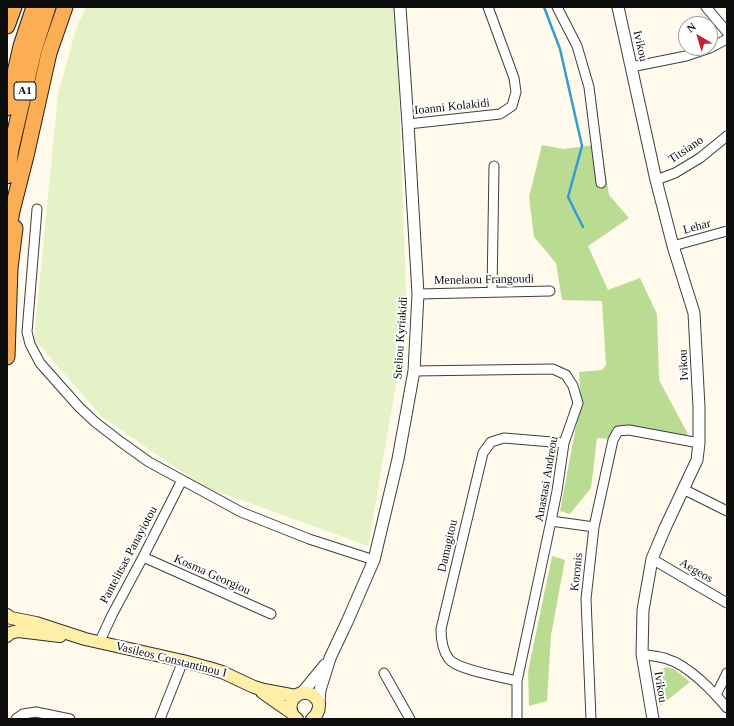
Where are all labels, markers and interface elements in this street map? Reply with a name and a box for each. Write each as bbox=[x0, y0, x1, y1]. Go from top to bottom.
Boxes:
north arrow bbox=[678, 16, 718, 56]
text: N bbox=[684, 20, 698, 35]
street label: Ivikou bbox=[629, 29, 651, 63]
road number: A1 bbox=[14, 82, 36, 100]
street label: Ioanni Kolakidi bbox=[414, 96, 490, 118]
street label: Titsiano bbox=[666, 133, 706, 167]
street label: Lehar bbox=[682, 216, 712, 238]
street label: Menelaou Frangoudi bbox=[434, 272, 534, 288]
street label: Steliou Kyriakidi bbox=[391, 296, 411, 380]
street label: Ivikou bbox=[676, 349, 692, 381]
street label: Anastasi Andreou bbox=[532, 435, 562, 523]
street label: Pantelitsas Panayiotou bbox=[97, 504, 161, 606]
street label: Damagitou bbox=[435, 518, 461, 574]
street label: Kosma Georgiou bbox=[172, 552, 252, 598]
street label: Koronis bbox=[568, 552, 586, 592]
street label: Aegeos bbox=[677, 556, 715, 586]
street label: Vasileos Constantinou I bbox=[114, 639, 228, 681]
street label: Ivikou bbox=[650, 670, 670, 704]

